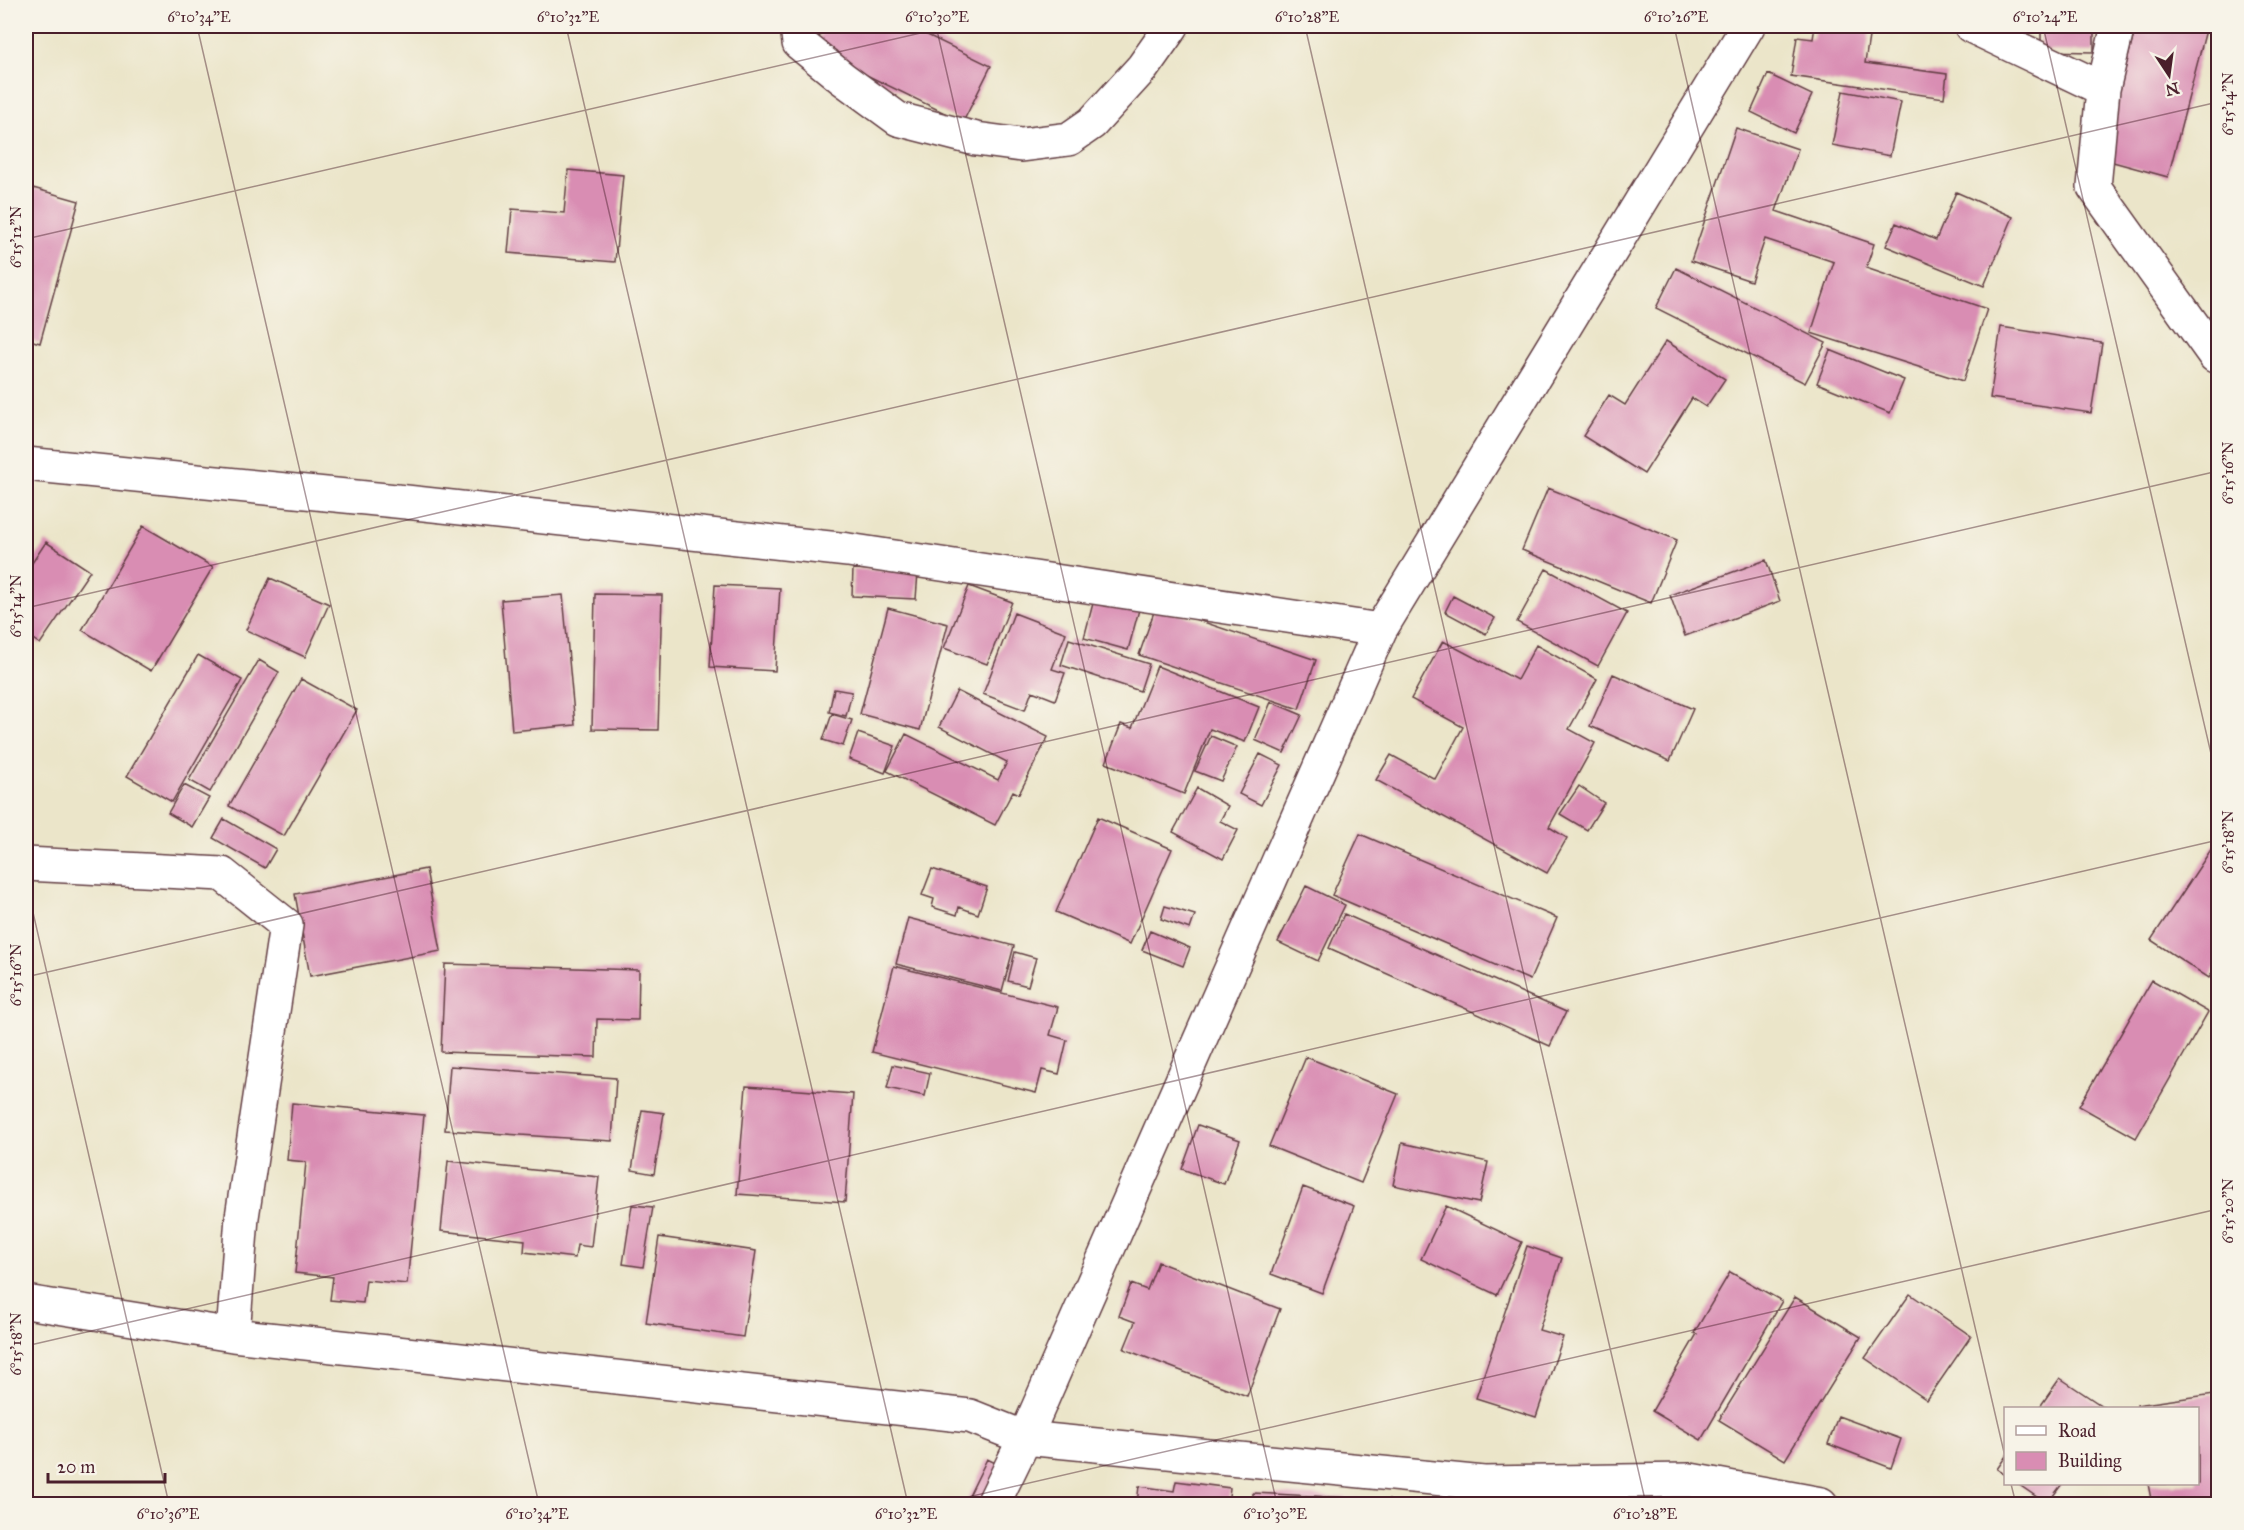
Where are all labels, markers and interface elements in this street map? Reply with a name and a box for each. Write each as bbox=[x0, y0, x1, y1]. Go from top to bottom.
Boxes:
text: 6°10'34"E bbox=[167, 8, 231, 26]
text: 6°10'32"E bbox=[537, 8, 600, 26]
text: 6°10'30"E bbox=[905, 8, 969, 26]
text: 6°10'28"E bbox=[1275, 8, 1340, 26]
text: 6°10'26"E bbox=[1644, 8, 1708, 26]
text: 6°10'24"E bbox=[2013, 8, 2078, 26]
north arrow bbox=[2139, 45, 2199, 105]
text: 6°15'14"N bbox=[2219, 72, 2237, 136]
text: N bbox=[2163, 78, 2181, 100]
text: 6°15'12"N bbox=[7, 205, 25, 268]
text: 6°15'16"N bbox=[2219, 441, 2237, 504]
text: 6°15'14"N bbox=[7, 574, 25, 638]
text: 6°15'18"N bbox=[2219, 810, 2237, 874]
text: 6°15'16"N bbox=[7, 943, 25, 1006]
text: 6°15'20"N bbox=[2219, 1178, 2237, 1244]
text: 6°15'18"N bbox=[7, 1312, 25, 1376]
legend bbox=[2004, 1407, 2199, 1485]
text: Road bbox=[2058, 1420, 2096, 1442]
scale bar bbox=[48, 1446, 165, 1484]
text: Building bbox=[2058, 1450, 2122, 1473]
text: 20 m bbox=[57, 1456, 95, 1478]
text: 6°10'36"E bbox=[137, 1505, 200, 1523]
text: 6°10'34"E bbox=[505, 1505, 569, 1523]
text: 6°10'32"E bbox=[875, 1505, 938, 1523]
text: 6°10'30"E bbox=[1243, 1505, 1307, 1523]
text: 6°10'28"E bbox=[1613, 1505, 1678, 1523]

